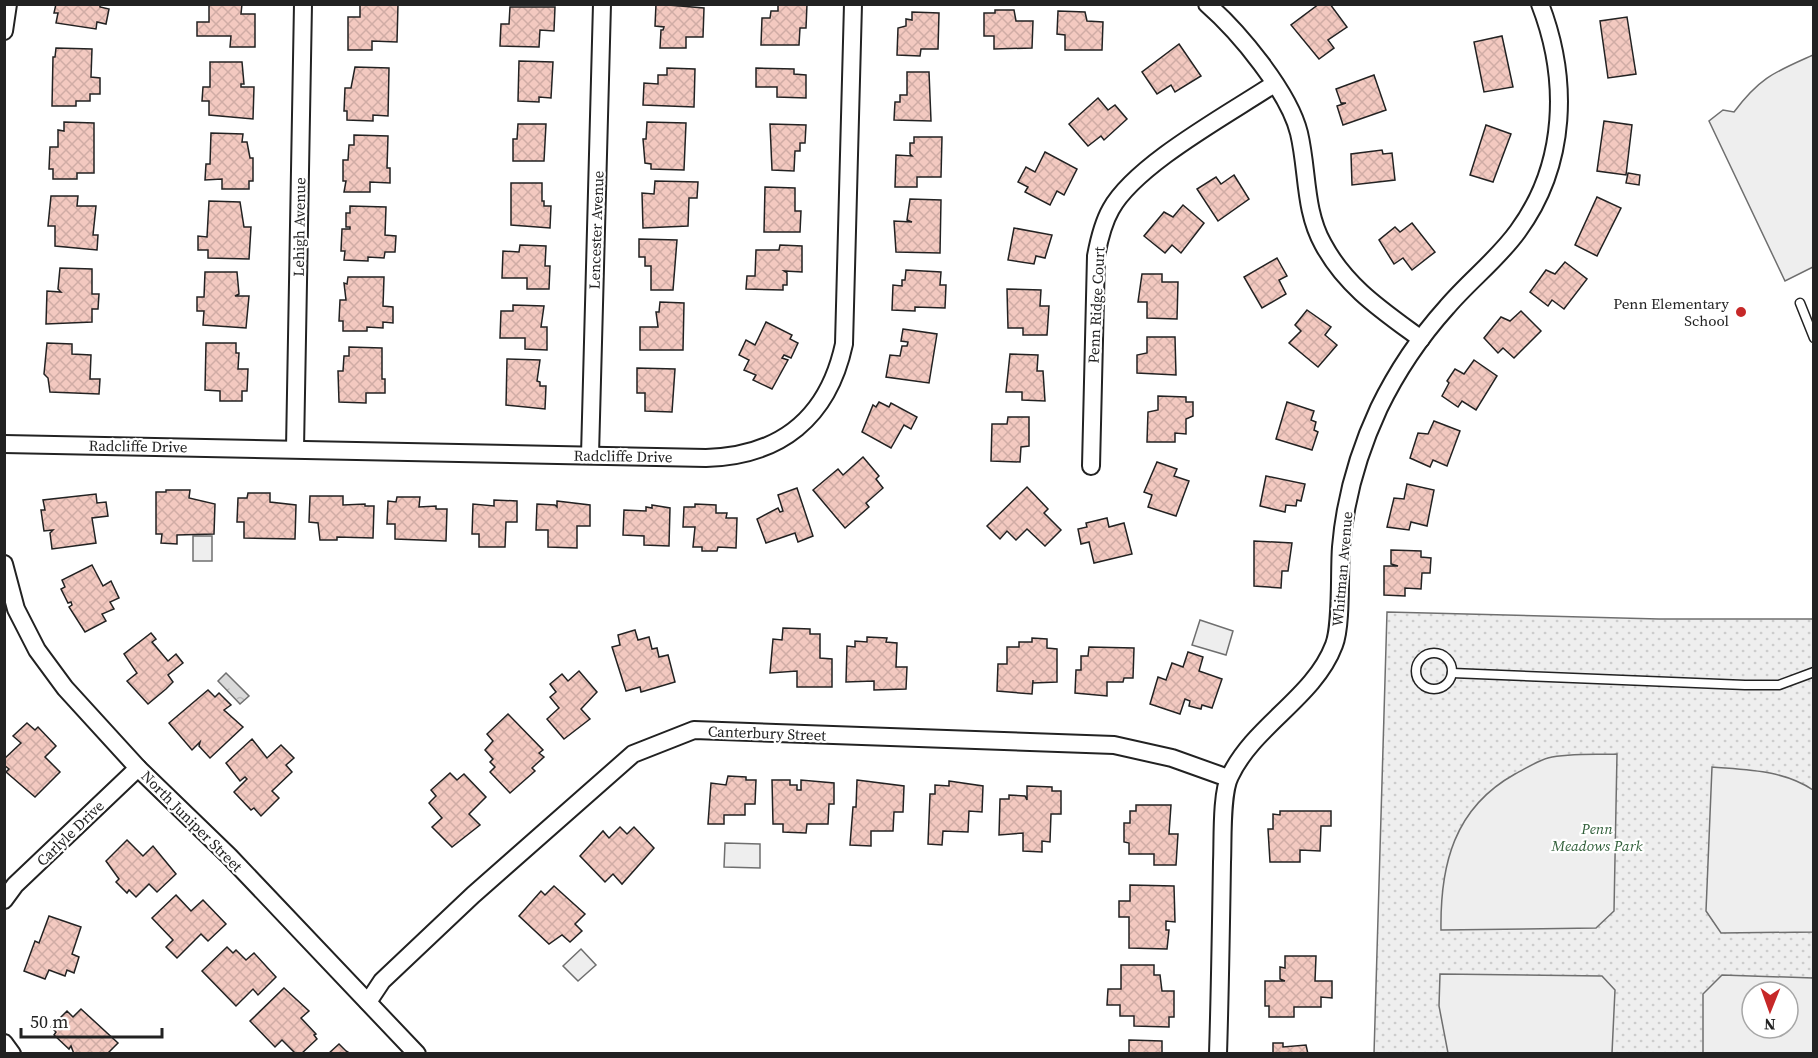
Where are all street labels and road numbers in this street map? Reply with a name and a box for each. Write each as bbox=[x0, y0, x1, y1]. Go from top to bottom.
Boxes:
street label: Lencester Avenue bbox=[583, 170, 609, 290]
street label: Lehigh Avenue bbox=[288, 177, 310, 277]
street label: Penn Ridge Court bbox=[1082, 246, 1110, 364]
street label: Radcliffe Drive bbox=[88, 435, 188, 457]
street label: Radcliffe Drive bbox=[573, 445, 673, 467]
street label: Whitman Avenue bbox=[1326, 510, 1358, 628]
street label: Canterbury Street bbox=[707, 720, 827, 746]
street label: North Juniper Street bbox=[137, 766, 247, 876]
street label: Carlyle Drive bbox=[32, 795, 109, 871]

